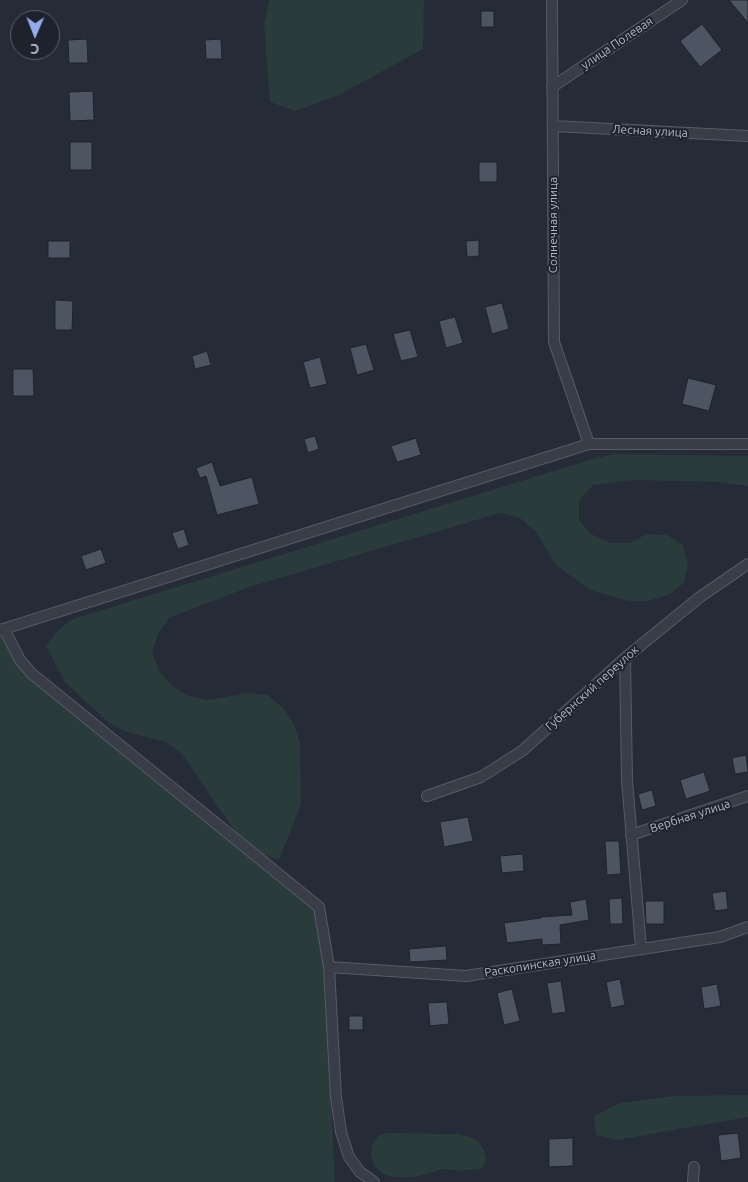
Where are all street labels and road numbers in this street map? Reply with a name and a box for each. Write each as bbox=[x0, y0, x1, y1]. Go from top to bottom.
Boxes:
street label: улица Полевая bbox=[578, 14, 656, 72]
street label: Лесная улица bbox=[612, 122, 688, 140]
street label: Солнечная улица bbox=[546, 177, 560, 273]
street label: Губернский переулок bbox=[542, 642, 642, 734]
street label: Вербная улица bbox=[648, 796, 732, 836]
street label: Раскопинская улица bbox=[483, 948, 597, 980]

